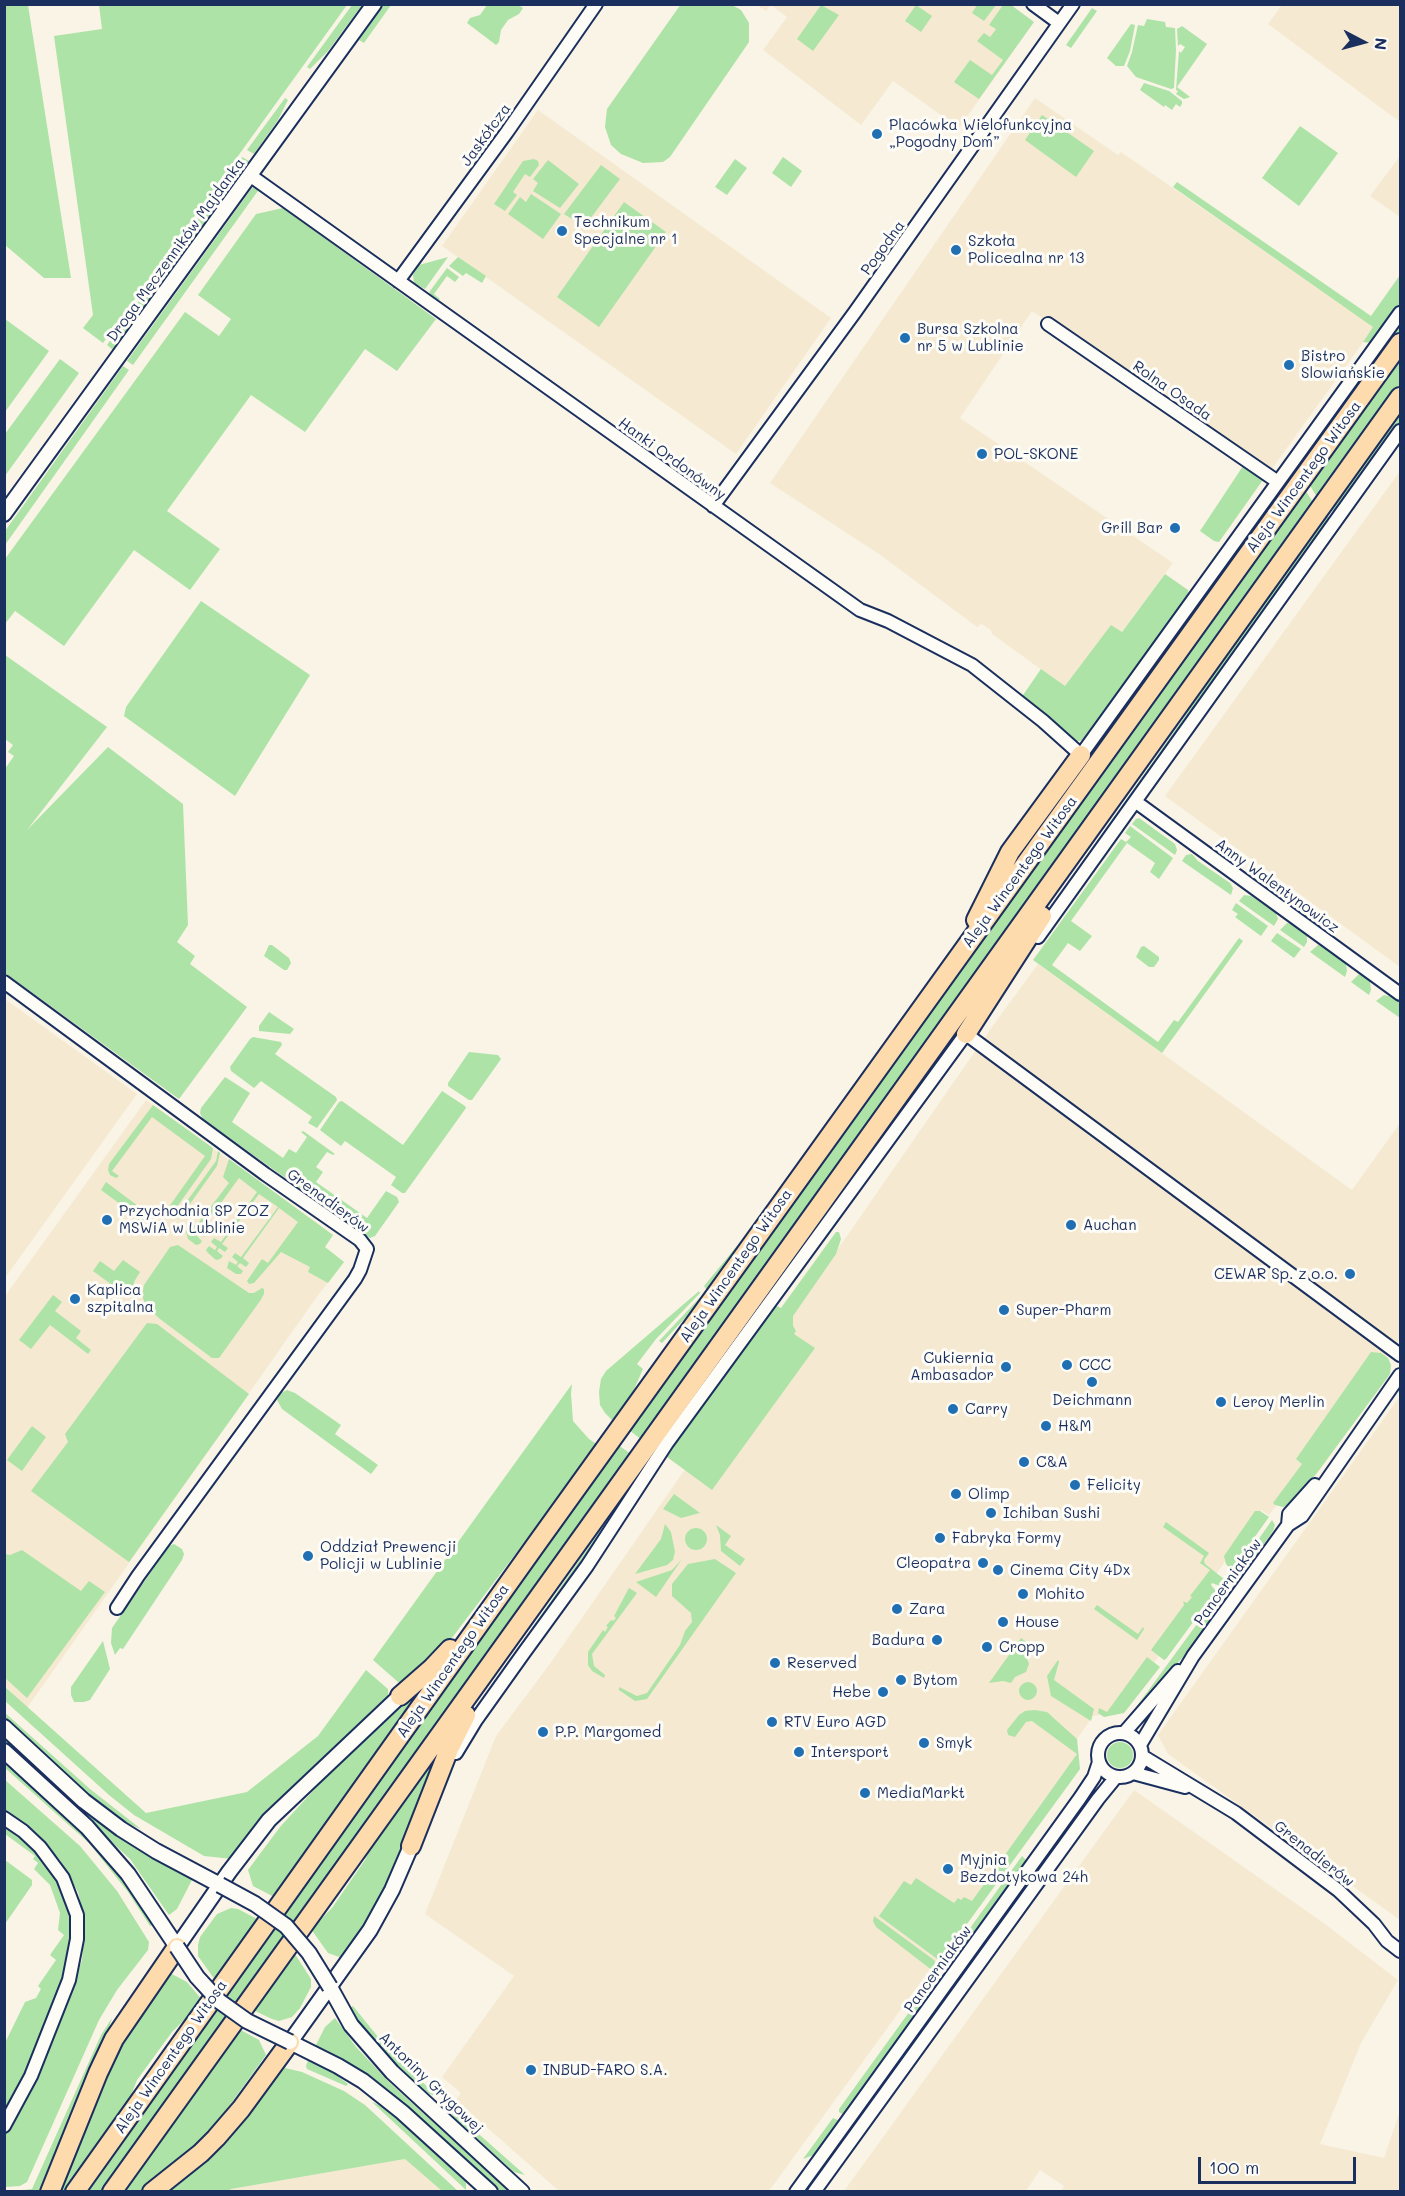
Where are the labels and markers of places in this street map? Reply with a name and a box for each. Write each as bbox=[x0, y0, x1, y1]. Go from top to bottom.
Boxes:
place label: Placówka Wielofunkcyjna „Pogodny Dom” bbox=[889, 116, 1072, 151]
marker: Placówka Wielofunkcyjna „Pogodny Dom” bbox=[870, 127, 884, 141]
place label: Technikum Specjalne nr 1 bbox=[574, 213, 678, 248]
marker: Technikum Specjalne nr 1 bbox=[555, 224, 569, 238]
place label: Szkoła Policealna nr 13 bbox=[968, 232, 1084, 267]
marker: Szkoła Policealna nr 13 bbox=[949, 243, 963, 257]
place label: Bursa Szkolna nr 5 w Lublinie bbox=[917, 320, 1024, 355]
marker: Bursa Szkolna nr 5 w Lublinie bbox=[898, 331, 912, 345]
place label: Bistro Slowiańskie bbox=[1301, 347, 1385, 382]
marker: Bistro Slowiańskie bbox=[1282, 358, 1296, 372]
place label: POL-SKONE bbox=[994, 445, 1078, 463]
marker: POL-SKONE bbox=[975, 447, 989, 461]
place label: Grill Bar bbox=[1101, 519, 1163, 537]
marker: Grill Bar bbox=[1168, 521, 1182, 535]
place label: Przychodnia SP ZOZ MSWiA w Lublinie bbox=[119, 1202, 269, 1237]
marker: Przychodnia SP ZOZ MSWiA w Lublinie bbox=[100, 1213, 114, 1227]
place label: Auchan bbox=[1083, 1216, 1137, 1234]
marker: Auchan bbox=[1064, 1218, 1078, 1232]
place label: CEWAR Sp. z o.o. bbox=[1214, 1265, 1338, 1283]
marker: CEWAR Sp. z o.o. bbox=[1343, 1267, 1357, 1281]
place label: Kaplica szpitalna bbox=[87, 1281, 154, 1316]
marker: Kaplica szpitalna bbox=[68, 1292, 82, 1306]
place label: Super-Pharm bbox=[1016, 1301, 1112, 1319]
marker: Super-Pharm bbox=[997, 1303, 1011, 1317]
place label: Cukiernia Ambasador bbox=[910, 1349, 994, 1384]
place label: CCC bbox=[1079, 1356, 1111, 1374]
marker: CCC bbox=[1060, 1358, 1074, 1372]
marker: Cukiernia Ambasador bbox=[999, 1360, 1013, 1374]
marker: Deichmann bbox=[1085, 1375, 1099, 1389]
place label: Deichmann bbox=[1052, 1391, 1132, 1409]
place label: Leroy Merlin bbox=[1233, 1393, 1325, 1411]
marker: Leroy Merlin bbox=[1214, 1395, 1228, 1409]
place label: Carry bbox=[965, 1400, 1008, 1418]
marker: Carry bbox=[946, 1402, 960, 1416]
place label: H&M bbox=[1058, 1417, 1091, 1435]
marker: H&M bbox=[1039, 1419, 1053, 1433]
place label: C&A bbox=[1036, 1453, 1068, 1471]
marker: C&A bbox=[1017, 1455, 1031, 1469]
place label: Felicity bbox=[1087, 1476, 1141, 1494]
marker: Felicity bbox=[1068, 1478, 1082, 1492]
place label: Olimp bbox=[968, 1485, 1009, 1503]
marker: Olimp bbox=[949, 1487, 963, 1501]
place label: Ichiban Sushi bbox=[1003, 1504, 1100, 1522]
marker: Ichiban Sushi bbox=[984, 1506, 998, 1520]
place label: Fabryka Formy bbox=[952, 1529, 1061, 1547]
marker: Fabryka Formy bbox=[933, 1531, 947, 1545]
place label: Oddział Prewencji Policji w Lublinie bbox=[320, 1538, 456, 1573]
marker: Oddział Prewencji Policji w Lublinie bbox=[301, 1549, 315, 1563]
place label: Cleopatra bbox=[896, 1554, 971, 1572]
marker: Cleopatra bbox=[976, 1556, 990, 1570]
place label: Cinema City 4Dx bbox=[1010, 1561, 1130, 1579]
marker: Cinema City 4Dx bbox=[991, 1563, 1005, 1577]
place label: Mohito bbox=[1035, 1585, 1084, 1603]
marker: Mohito bbox=[1016, 1587, 1030, 1601]
place label: Zara bbox=[909, 1600, 945, 1618]
marker: Zara bbox=[890, 1602, 904, 1616]
place label: House bbox=[1015, 1613, 1059, 1631]
marker: House bbox=[996, 1615, 1010, 1629]
place label: Badura bbox=[872, 1631, 925, 1649]
marker: Badura bbox=[930, 1633, 944, 1647]
place label: Cropp bbox=[999, 1638, 1045, 1656]
marker: Cropp bbox=[980, 1640, 994, 1654]
place label: Reserved bbox=[787, 1654, 857, 1672]
marker: Reserved bbox=[768, 1656, 782, 1670]
place label: Bytom bbox=[913, 1671, 958, 1689]
marker: Bytom bbox=[894, 1673, 908, 1687]
place label: Hebe bbox=[832, 1683, 871, 1701]
marker: Hebe bbox=[876, 1685, 890, 1699]
place label: RTV Euro AGD bbox=[784, 1713, 886, 1731]
marker: RTV Euro AGD bbox=[765, 1715, 779, 1729]
place label: P.P. Margomed bbox=[555, 1723, 661, 1741]
marker: P.P. Margomed bbox=[536, 1725, 550, 1739]
place label: Smyk bbox=[936, 1734, 972, 1752]
marker: Smyk bbox=[917, 1736, 931, 1750]
place label: Intersport bbox=[811, 1743, 889, 1761]
marker: Intersport bbox=[792, 1745, 806, 1759]
place label: MediaMarkt bbox=[877, 1784, 965, 1802]
marker: MediaMarkt bbox=[858, 1786, 872, 1800]
place label: Myjnia Bezdotykowa 24h bbox=[960, 1851, 1088, 1886]
marker: Myjnia Bezdotykowa 24h bbox=[941, 1862, 955, 1876]
place label: INBUD-FARO S.A. bbox=[543, 2061, 668, 2079]
marker: INBUD-FARO S.A. bbox=[524, 2063, 538, 2077]

